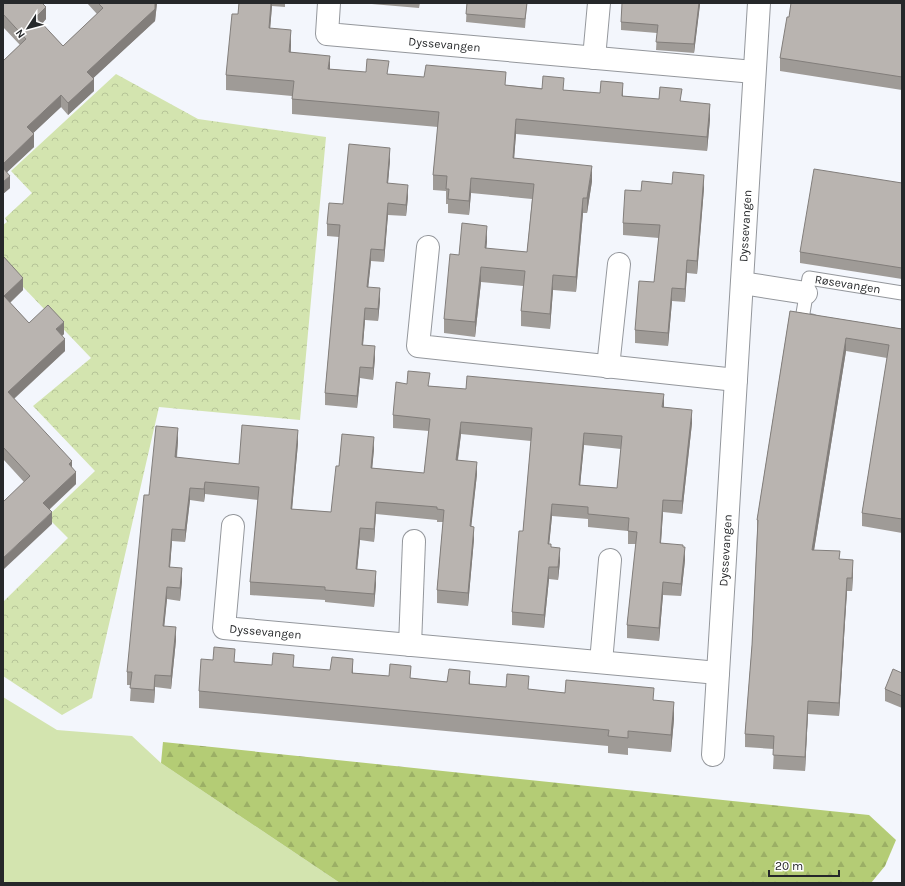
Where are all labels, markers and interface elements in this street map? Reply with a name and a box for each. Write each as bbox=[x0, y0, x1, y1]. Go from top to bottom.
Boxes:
north arrow bbox=[8, 8, 48, 48]
text: N bbox=[13, 27, 28, 41]
street label: Dyssevangen bbox=[408, 34, 481, 55]
street label: Dyssevangen bbox=[736, 189, 755, 263]
street label: Røsevangen bbox=[814, 272, 882, 296]
street label: Dyssevangen bbox=[716, 514, 735, 587]
street label: Dyssevangen bbox=[229, 622, 302, 642]
scale bar bbox=[769, 852, 839, 878]
text: 20 m bbox=[775, 859, 803, 873]

